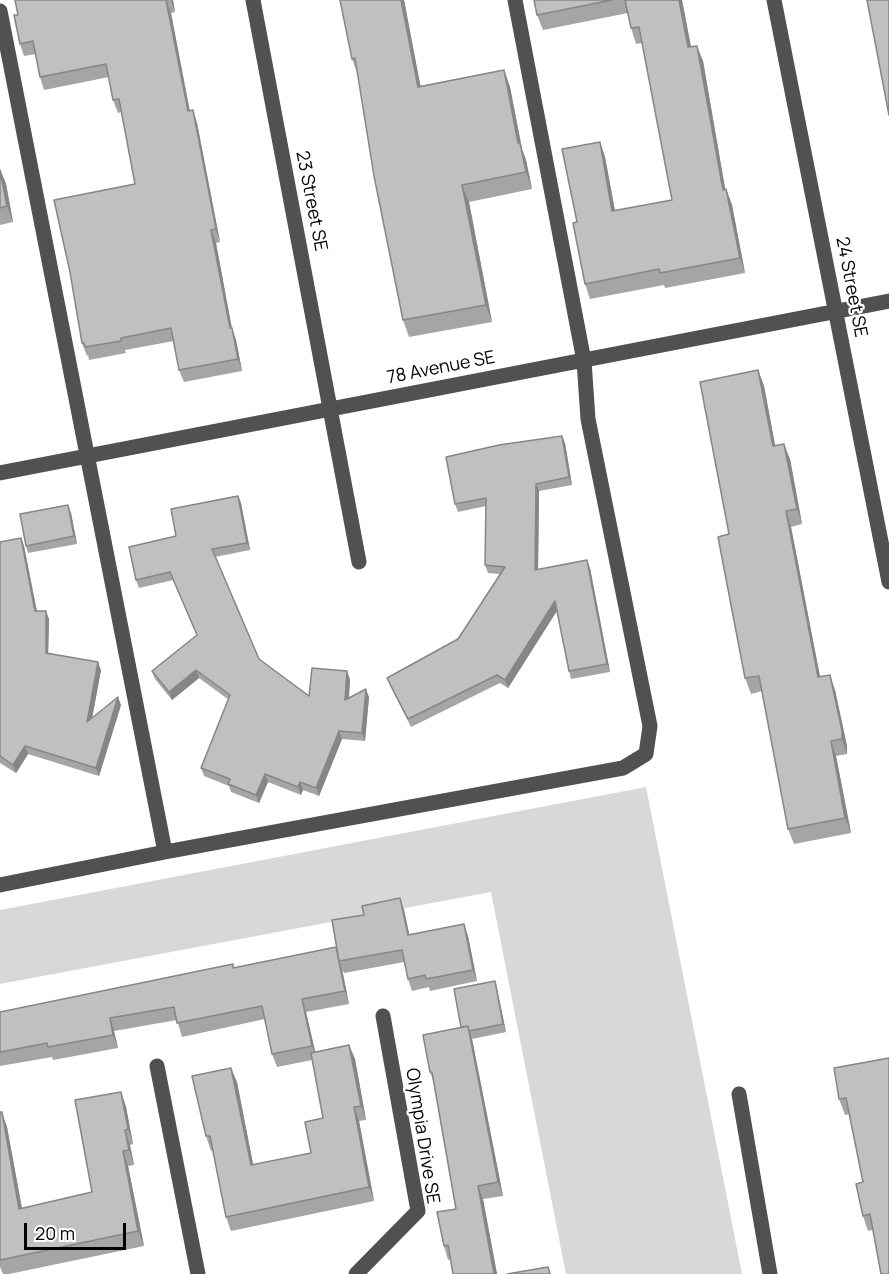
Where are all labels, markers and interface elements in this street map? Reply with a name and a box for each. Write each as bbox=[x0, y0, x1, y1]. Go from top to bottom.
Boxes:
street label: 23 Street SE bbox=[291, 149, 331, 253]
street label: 24 Street SE bbox=[831, 235, 871, 339]
street label: 78 Avenue SE bbox=[385, 347, 497, 389]
street label: Olympia Drive SE bbox=[401, 1066, 443, 1206]
scale bar bbox=[27, 1211, 129, 1249]
text: 20 m bbox=[35, 1221, 75, 1245]

